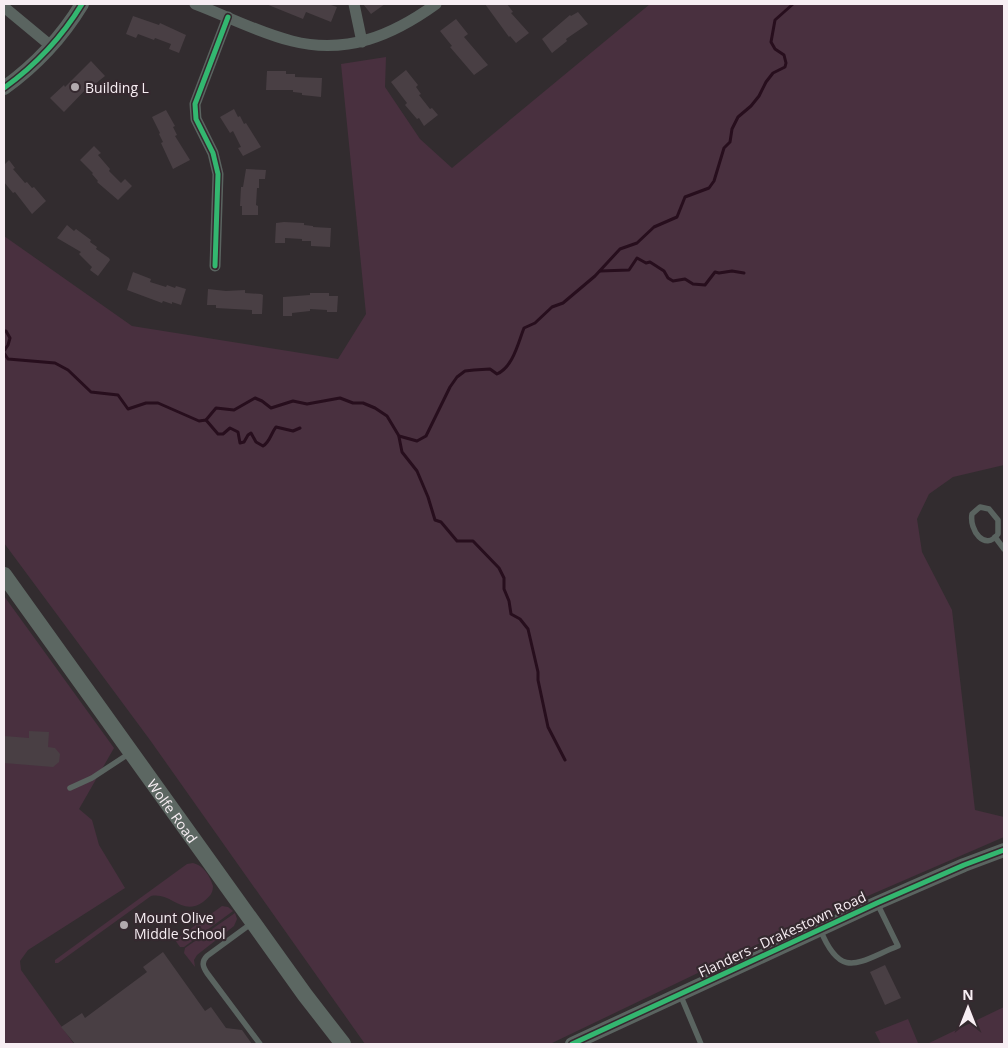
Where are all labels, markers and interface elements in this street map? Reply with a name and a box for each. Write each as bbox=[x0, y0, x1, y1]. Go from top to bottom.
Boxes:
place label: Building L bbox=[85, 78, 149, 97]
marker: Building L bbox=[69, 81, 81, 93]
street label: Wolfe Road bbox=[143, 775, 202, 847]
street label: Flanders - Drakestown Road bbox=[695, 887, 869, 981]
place label: Mount Olive Middle School bbox=[134, 908, 226, 943]
marker: Mount Olive Middle School bbox=[118, 919, 130, 931]
north arrow bbox=[943, 983, 993, 1033]
text: N bbox=[962, 985, 974, 1004]

